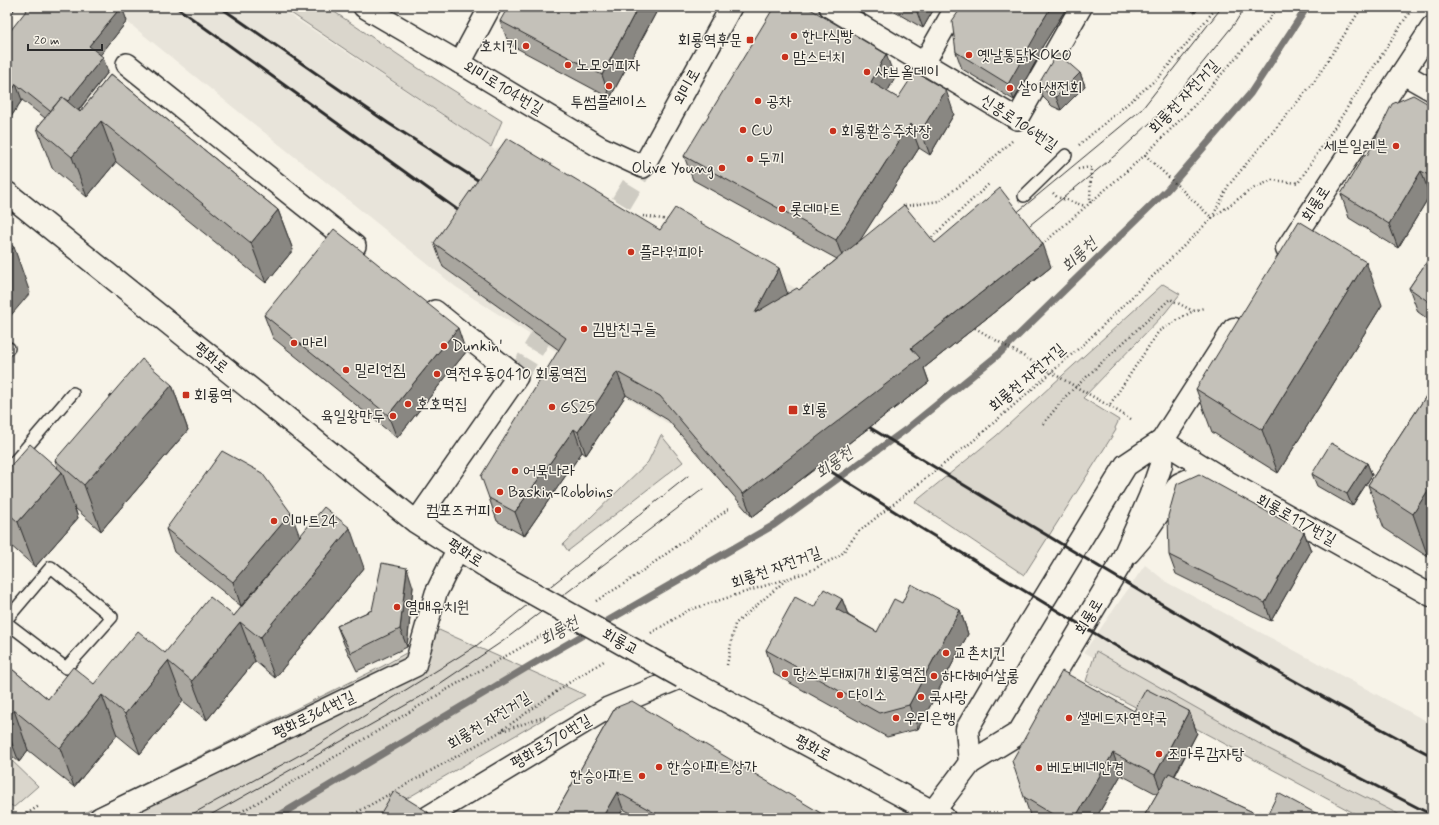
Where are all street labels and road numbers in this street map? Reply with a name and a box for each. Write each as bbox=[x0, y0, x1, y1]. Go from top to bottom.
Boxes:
street label: 회룡천 자전거길 bbox=[1144, 55, 1224, 139]
street label: 외미로104번길 bbox=[459, 56, 547, 120]
street label: 외미로 bbox=[668, 65, 706, 109]
street label: 신흥로106번길 bbox=[976, 90, 1062, 157]
street label: 회룡로 bbox=[1297, 182, 1335, 226]
street label: 평화로 bbox=[189, 338, 233, 378]
street label: 회룡천 자전거길 bbox=[984, 339, 1070, 417]
street label: 회룡로117번길 bbox=[1252, 489, 1340, 551]
street label: 평화로 bbox=[443, 534, 487, 572]
street label: 회룡천 자전거길 bbox=[728, 542, 824, 594]
street label: 회룡로 bbox=[1070, 595, 1108, 639]
street label: 회룡교 bbox=[598, 623, 642, 661]
street label: 평화로364번길 bbox=[269, 686, 359, 744]
street label: 회룡천 자전거길 bbox=[443, 687, 535, 755]
street label: 평화로370번길 bbox=[507, 710, 595, 774]
street label: 평화로 bbox=[791, 730, 835, 766]

